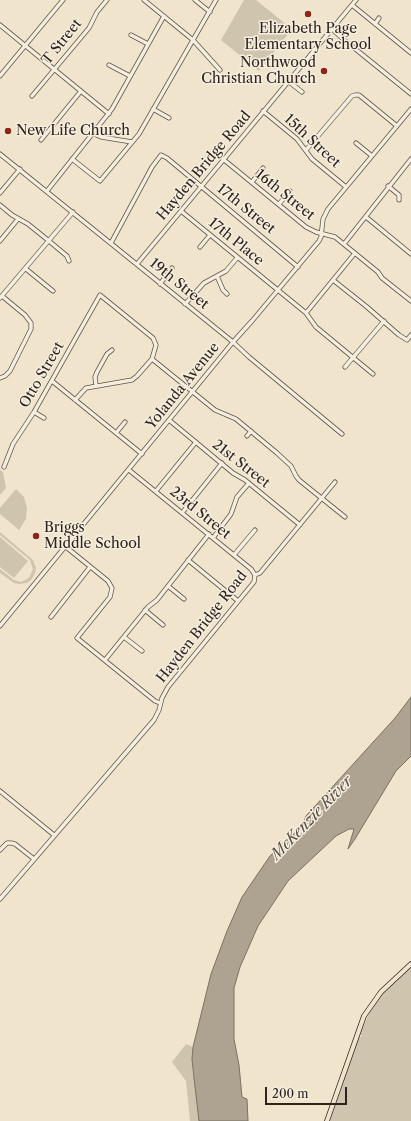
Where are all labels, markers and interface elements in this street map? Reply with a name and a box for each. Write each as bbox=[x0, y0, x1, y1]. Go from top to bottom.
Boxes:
marker: Elizabeth Page Elementary School bbox=[303, 9, 313, 19]
street label: T Street bbox=[39, 16, 85, 68]
place label: Elizabeth Page Elementary School bbox=[245, 21, 371, 54]
place label: Northwood Christian Church bbox=[201, 55, 316, 88]
marker: Northwood Christian Church bbox=[319, 66, 329, 76]
street label: Hayden Bridge Road bbox=[153, 108, 255, 224]
street label: 15th Street bbox=[280, 111, 344, 171]
place label: New Life Church bbox=[16, 123, 130, 139]
marker: New Life Church bbox=[3, 126, 13, 136]
street label: 16th Street bbox=[252, 166, 318, 224]
street label: 17th Street bbox=[214, 180, 278, 238]
street label: 17th Place bbox=[205, 215, 267, 269]
street label: 19th Street bbox=[146, 255, 212, 313]
street label: Otto Street bbox=[16, 339, 68, 411]
street label: Yolanda Avenue bbox=[143, 339, 223, 433]
street label: 21st Street bbox=[209, 436, 273, 492]
street label: 23rd Street bbox=[166, 483, 234, 543]
place label: Briggs Middle School bbox=[44, 520, 141, 552]
marker: Briggs Middle School bbox=[31, 531, 41, 541]
street label: Hayden Bridge Road bbox=[153, 568, 251, 686]
water label: McKenzie River bbox=[267, 772, 357, 864]
scale bar bbox=[267, 1079, 349, 1105]
text: 200 m bbox=[272, 1086, 309, 1101]

